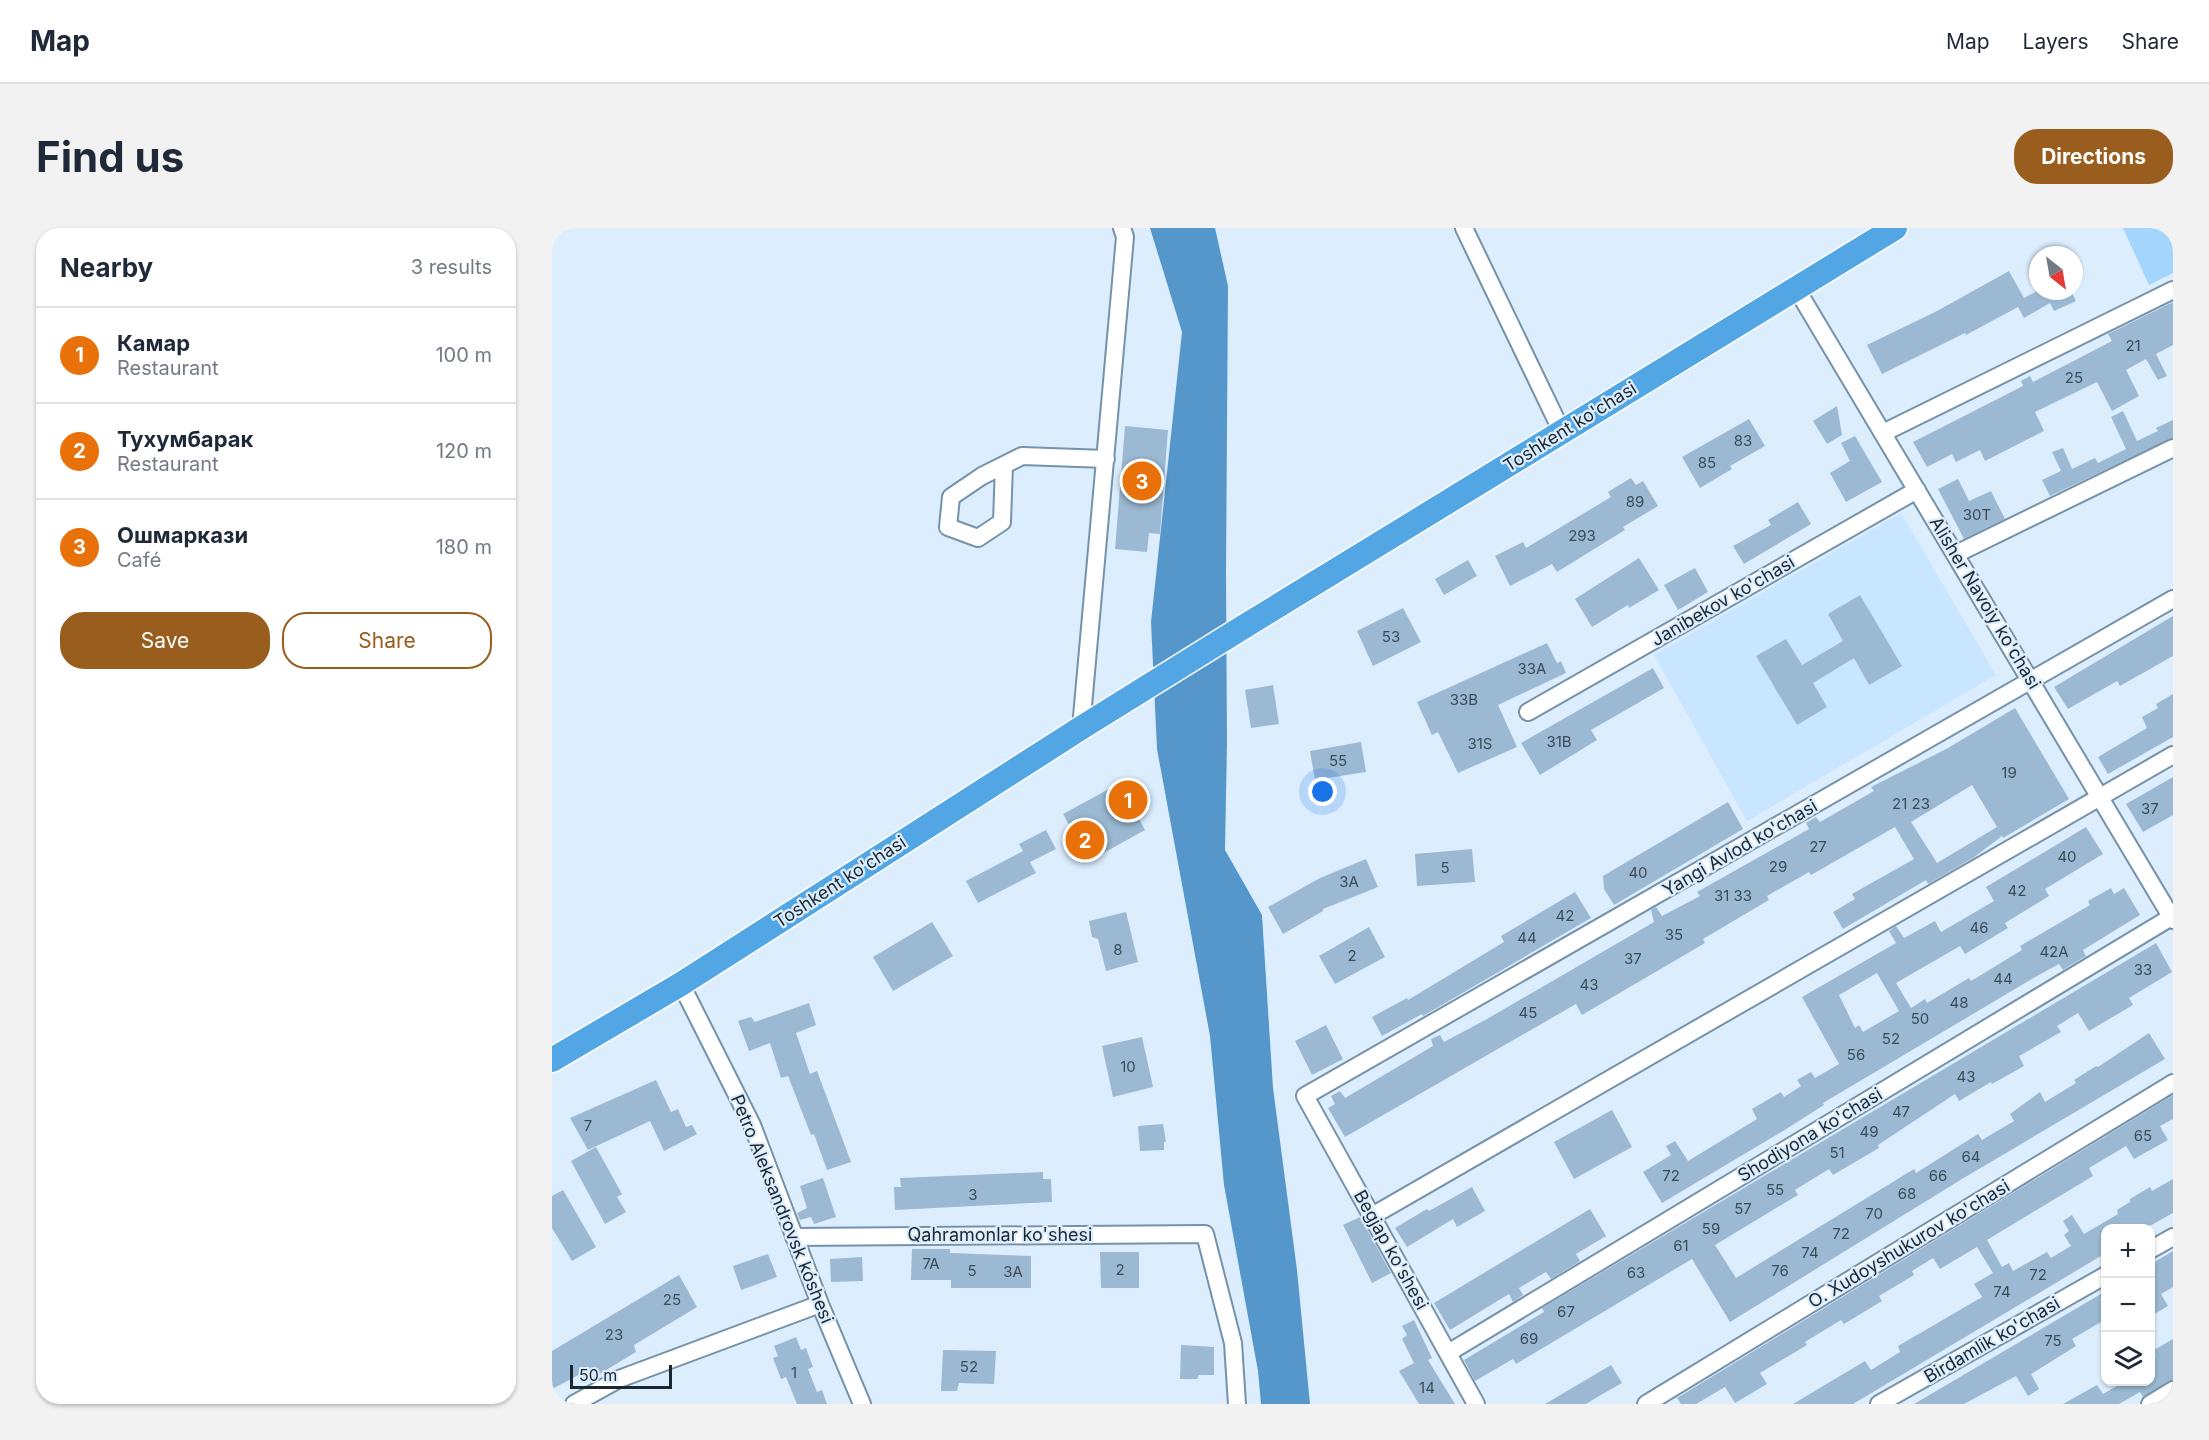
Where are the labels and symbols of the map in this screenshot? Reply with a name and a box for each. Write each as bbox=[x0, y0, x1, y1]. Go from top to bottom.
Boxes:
north arrow bbox=[2029, 246, 2083, 300]
house number: 21 bbox=[2125, 336, 2141, 355]
house number: 25 bbox=[2065, 368, 2083, 387]
street label: Toshkent ko'chasi bbox=[1499, 377, 1640, 476]
house number: 83 bbox=[1734, 431, 1752, 450]
house number: 85 bbox=[1698, 453, 1716, 472]
pin: 3 bbox=[1122, 458, 1162, 504]
house number: 89 bbox=[1626, 492, 1644, 511]
house number: 30T bbox=[1963, 505, 1991, 524]
street label: Alisher Navoiy ko'chasi bbox=[1926, 513, 2045, 693]
house number: 293 bbox=[1568, 526, 1596, 545]
street label: Janibekov ko'chasi bbox=[1647, 551, 1798, 650]
house number: 53 bbox=[1382, 627, 1400, 646]
house number: 33A bbox=[1518, 659, 1546, 678]
house number: 33B bbox=[1450, 690, 1478, 709]
house number: 31B bbox=[1546, 732, 1572, 751]
house number: 31S bbox=[1468, 734, 1493, 753]
house number: 55 bbox=[1329, 751, 1347, 770]
house number: 19 bbox=[2001, 763, 2017, 782]
your location bbox=[1308, 777, 1337, 806]
pin: 1 bbox=[1108, 778, 1148, 822]
house number: 21 23 bbox=[1892, 794, 1930, 813]
street label: Yangi Avlod ko'chasi bbox=[1659, 795, 1821, 900]
house number: 37 bbox=[2141, 799, 2159, 818]
pin: 2 bbox=[1066, 818, 1104, 862]
street label: Toshkent ko'chasi bbox=[770, 831, 909, 932]
house number: 27 bbox=[1809, 837, 1827, 856]
house number: 40 bbox=[2057, 847, 2077, 866]
house number: 29 bbox=[1769, 857, 1787, 876]
house number: 5 bbox=[1440, 858, 1450, 877]
house number: 40 bbox=[1628, 863, 1648, 882]
house number: 3A bbox=[1339, 872, 1359, 891]
house number: 42 bbox=[2008, 881, 2026, 900]
house number: 31 33 bbox=[1714, 886, 1752, 905]
house number: 42 bbox=[1556, 906, 1574, 925]
house number: 46 bbox=[1970, 918, 1989, 937]
house number: 35 bbox=[1665, 925, 1683, 944]
house number: 44 bbox=[1517, 928, 1537, 947]
house number: 8 bbox=[1113, 940, 1123, 959]
house number: 42A bbox=[2039, 942, 2069, 961]
house number: 2 bbox=[1347, 946, 1357, 965]
house number: 37 bbox=[1624, 949, 1642, 968]
house number: 33 bbox=[2134, 960, 2152, 979]
house number: 44 bbox=[1993, 969, 2013, 988]
house number: 43 bbox=[1580, 975, 1598, 994]
house number: 48 bbox=[1950, 993, 1968, 1012]
house number: 45 bbox=[1519, 1003, 1537, 1022]
house number: 50 bbox=[1911, 1009, 1929, 1028]
house number: 52 bbox=[1882, 1029, 1900, 1048]
house number: 56 bbox=[1847, 1045, 1865, 1064]
house number: 10 bbox=[1120, 1057, 1136, 1076]
house number: 43 bbox=[1957, 1067, 1975, 1086]
street label: Shodiyona ko'chasi bbox=[1734, 1083, 1886, 1186]
street label: Petro Aleksandrovsk kóshesi bbox=[727, 1091, 838, 1326]
house number: 47 bbox=[1892, 1102, 1910, 1121]
house number: 7 bbox=[584, 1116, 592, 1135]
house number: 49 bbox=[1860, 1122, 1879, 1141]
house number: 65 bbox=[2134, 1126, 2152, 1145]
house number: 51 bbox=[1829, 1143, 1845, 1162]
house number: 64 bbox=[1962, 1147, 1981, 1166]
house number: 72 bbox=[1662, 1166, 1680, 1185]
house number: 66 bbox=[1929, 1166, 1947, 1185]
street label: O. Xudoyshukurov ko'chasi bbox=[1804, 1175, 2013, 1312]
house number: 55 bbox=[1766, 1180, 1784, 1199]
house number: 68 bbox=[1898, 1184, 1916, 1203]
house number: 3 bbox=[968, 1185, 978, 1204]
street label: Begjap ko'shesi bbox=[1350, 1186, 1433, 1313]
house number: 57 bbox=[1734, 1199, 1752, 1218]
house number: 70 bbox=[1865, 1204, 1883, 1223]
house number: 59 bbox=[1702, 1219, 1720, 1238]
street label: Qahramonlar ko'shesi bbox=[908, 1224, 1092, 1245]
house number: 72 bbox=[1832, 1224, 1850, 1243]
house number: 61 bbox=[1673, 1236, 1689, 1255]
house number: 74 bbox=[1801, 1243, 1819, 1262]
house number: 7A bbox=[922, 1254, 940, 1273]
house number: 2 bbox=[1115, 1260, 1125, 1279]
house number: 5 bbox=[967, 1261, 977, 1280]
house number: 76 bbox=[1771, 1261, 1789, 1280]
house number: 3A bbox=[1003, 1262, 1023, 1281]
house number: 63 bbox=[1627, 1263, 1645, 1282]
house number: 72 bbox=[2029, 1265, 2047, 1284]
house number: 74 bbox=[1993, 1282, 2011, 1301]
house number: 25 bbox=[663, 1290, 681, 1309]
street label: Birdamlik ko'chasi bbox=[1920, 1292, 2063, 1387]
house number: 67 bbox=[1557, 1302, 1575, 1321]
house number: 23 bbox=[605, 1325, 623, 1344]
house number: 69 bbox=[1520, 1329, 1538, 1348]
house number: 75 bbox=[2044, 1331, 2062, 1350]
house number: 52 bbox=[960, 1357, 978, 1376]
scale bar bbox=[570, 1362, 672, 1390]
house number: 1 bbox=[791, 1363, 797, 1382]
house number: 14 bbox=[1419, 1378, 1435, 1397]

